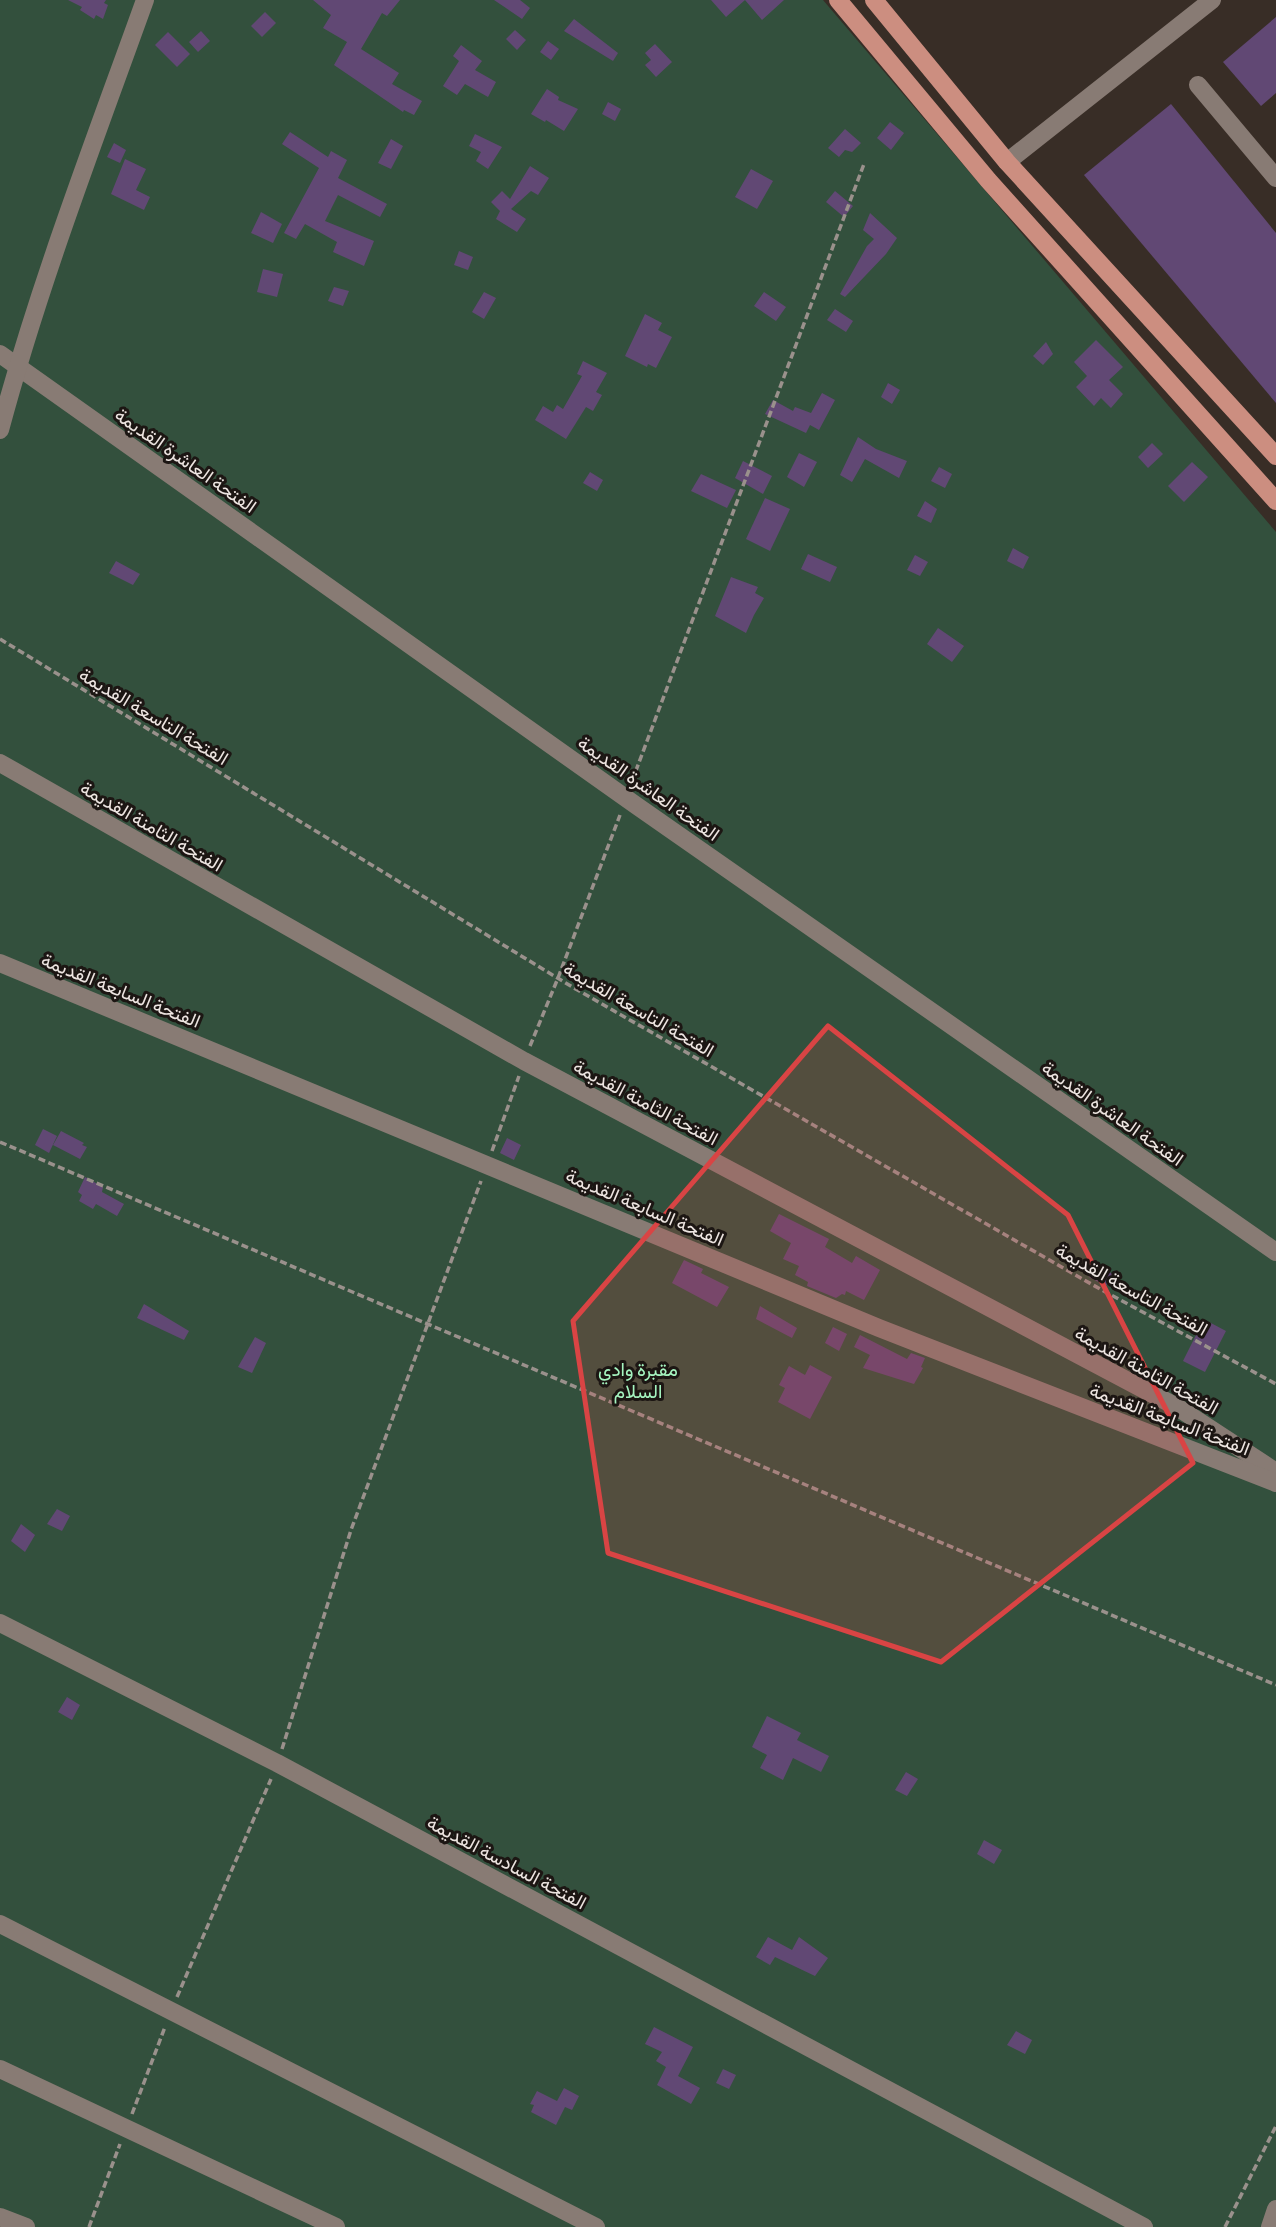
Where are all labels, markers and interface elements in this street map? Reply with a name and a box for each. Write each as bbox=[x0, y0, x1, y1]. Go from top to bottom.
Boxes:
street label: الفتحة العاشرة القديمة bbox=[110, 402, 262, 518]
street label: الفتحة التاسعة القديمة bbox=[75, 662, 233, 770]
street label: الفتحة العاشرة القديمة bbox=[573, 730, 725, 846]
street label: الفتحة الثامنة القديمة bbox=[76, 775, 228, 877]
street label: الفتحة السابعة القديمة bbox=[38, 947, 204, 1033]
street label: الفتحة التاسعة القديمة bbox=[559, 956, 719, 1062]
street label: الفتحة الثامنة القديمة bbox=[569, 1054, 723, 1150]
street label: الفتحة العاشرة القديمة bbox=[1037, 1055, 1189, 1171]
street label: الفتحة السابعة القديمة bbox=[562, 1163, 728, 1251]
street label: الفتحة التاسعة القديمة bbox=[1052, 1237, 1212, 1341]
street label: الفتحة الثامنة القديمة bbox=[1071, 1321, 1223, 1419]
park label: مقبرة وادي السلام bbox=[598, 1357, 678, 1404]
street label: الفتحة السابعة القديمة bbox=[1087, 1377, 1253, 1461]
street label: الفتحة السادسة القديمة bbox=[423, 1810, 591, 1914]

